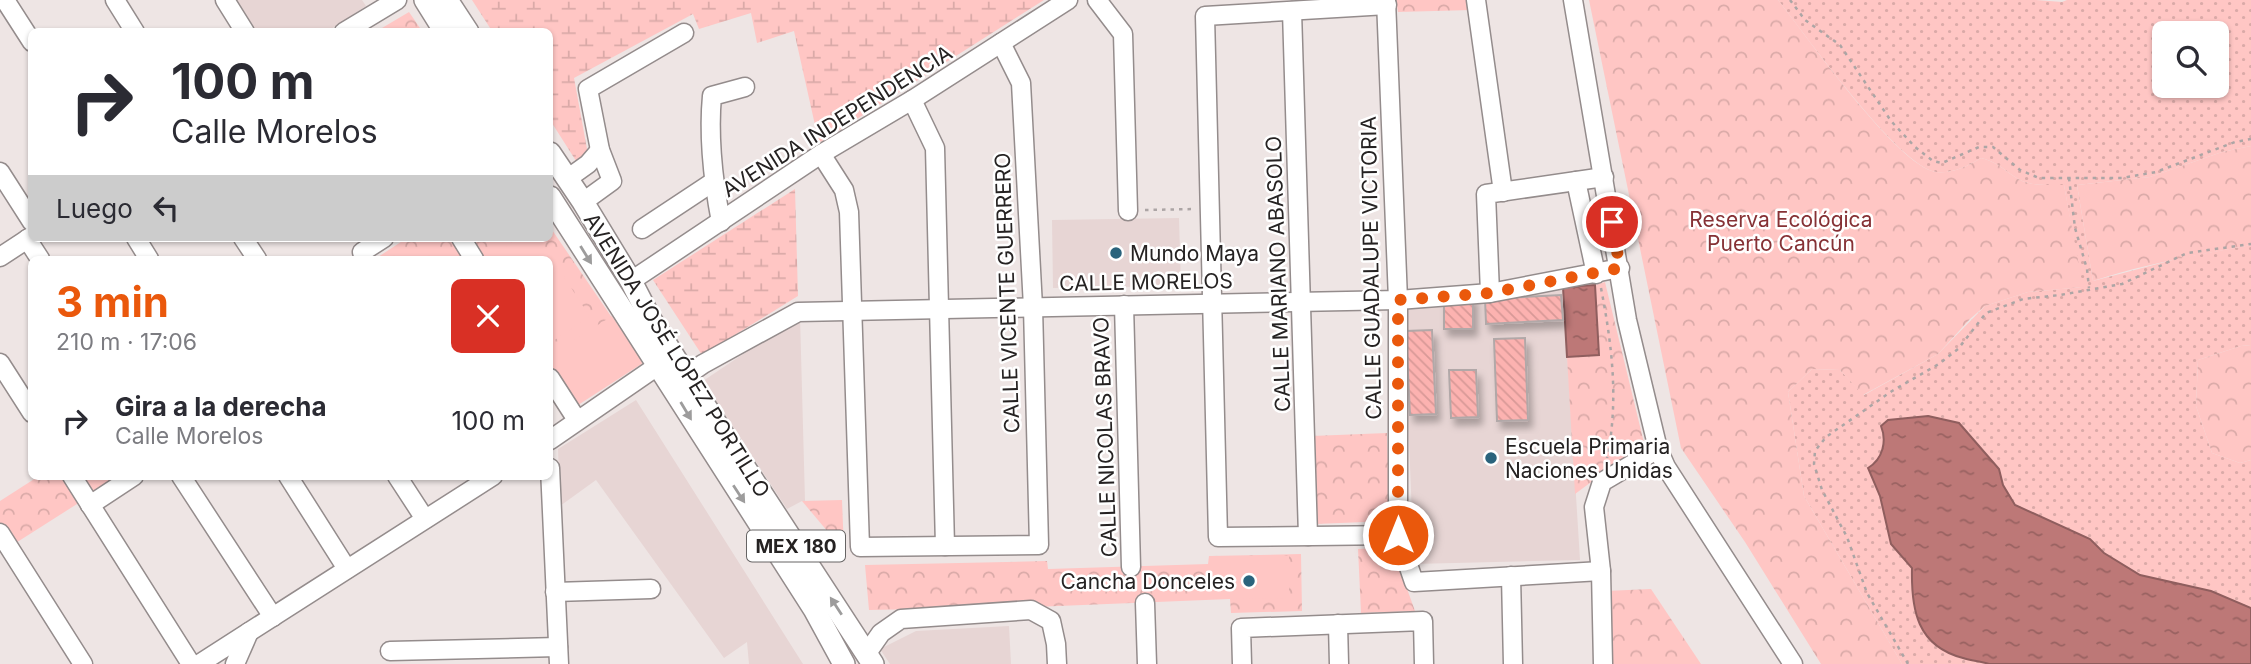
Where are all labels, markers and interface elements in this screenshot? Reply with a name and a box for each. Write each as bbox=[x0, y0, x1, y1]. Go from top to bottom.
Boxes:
map controls bbox=[2152, 21, 2229, 98]
button: search bbox=[2152, 21, 2229, 98]
street label: AVENIDA INDEPENDENCIA bbox=[717, 40, 957, 202]
text: 100 m bbox=[171, 52, 315, 111]
icon: right bbox=[56, 56, 147, 147]
text: Calle Morelos bbox=[171, 112, 378, 151]
street label: CALLE GUADALUPE VICTORIA bbox=[1356, 116, 1386, 420]
street label: CALLE MARIANO ABASOLO bbox=[1261, 136, 1295, 412]
street label: CALLE VICENTE GUERRERO bbox=[990, 152, 1024, 434]
icon: left bbox=[147, 189, 185, 227]
pin bbox=[1582, 192, 1642, 252]
text: Luego bbox=[56, 193, 133, 224]
icon: arrive bbox=[1593, 203, 1631, 241]
park label: Reserva Ecológica Puerto Cancún bbox=[1689, 207, 1873, 256]
street label: AVENIDA JOSÉ LÓPEZ PORTILLO bbox=[579, 208, 776, 502]
place label: Mundo Maya bbox=[1130, 241, 1259, 266]
one-way arrow bbox=[579, 245, 592, 264]
marker: Mundo Maya bbox=[1108, 245, 1124, 261]
street label: CALLE MORELOS bbox=[1059, 268, 1233, 296]
text: 3 min bbox=[56, 276, 169, 327]
button: close bbox=[451, 279, 525, 353]
street label: CALLE NICOLAS BRAVO bbox=[1088, 316, 1122, 558]
text: 210 m · 17:06 bbox=[56, 328, 197, 356]
text: Gira a la derecha bbox=[115, 391, 327, 422]
icon: right bbox=[56, 402, 94, 440]
one-way arrow bbox=[680, 402, 693, 421]
text: 100 m bbox=[452, 405, 525, 436]
text: Calle Morelos bbox=[115, 422, 264, 450]
place label: Escuela Primaria Naciones Unidas bbox=[1505, 434, 1673, 483]
marker: Escuela Primaria Naciones Unidas bbox=[1483, 450, 1499, 466]
one-way arrow bbox=[732, 484, 745, 504]
position arrow bbox=[1361, 498, 1435, 572]
road number: MEX 180 bbox=[747, 530, 845, 562]
place label: Cancha Donceles bbox=[1061, 569, 1235, 594]
marker: Cancha Donceles bbox=[1241, 573, 1257, 589]
one-way arrow bbox=[830, 597, 843, 616]

